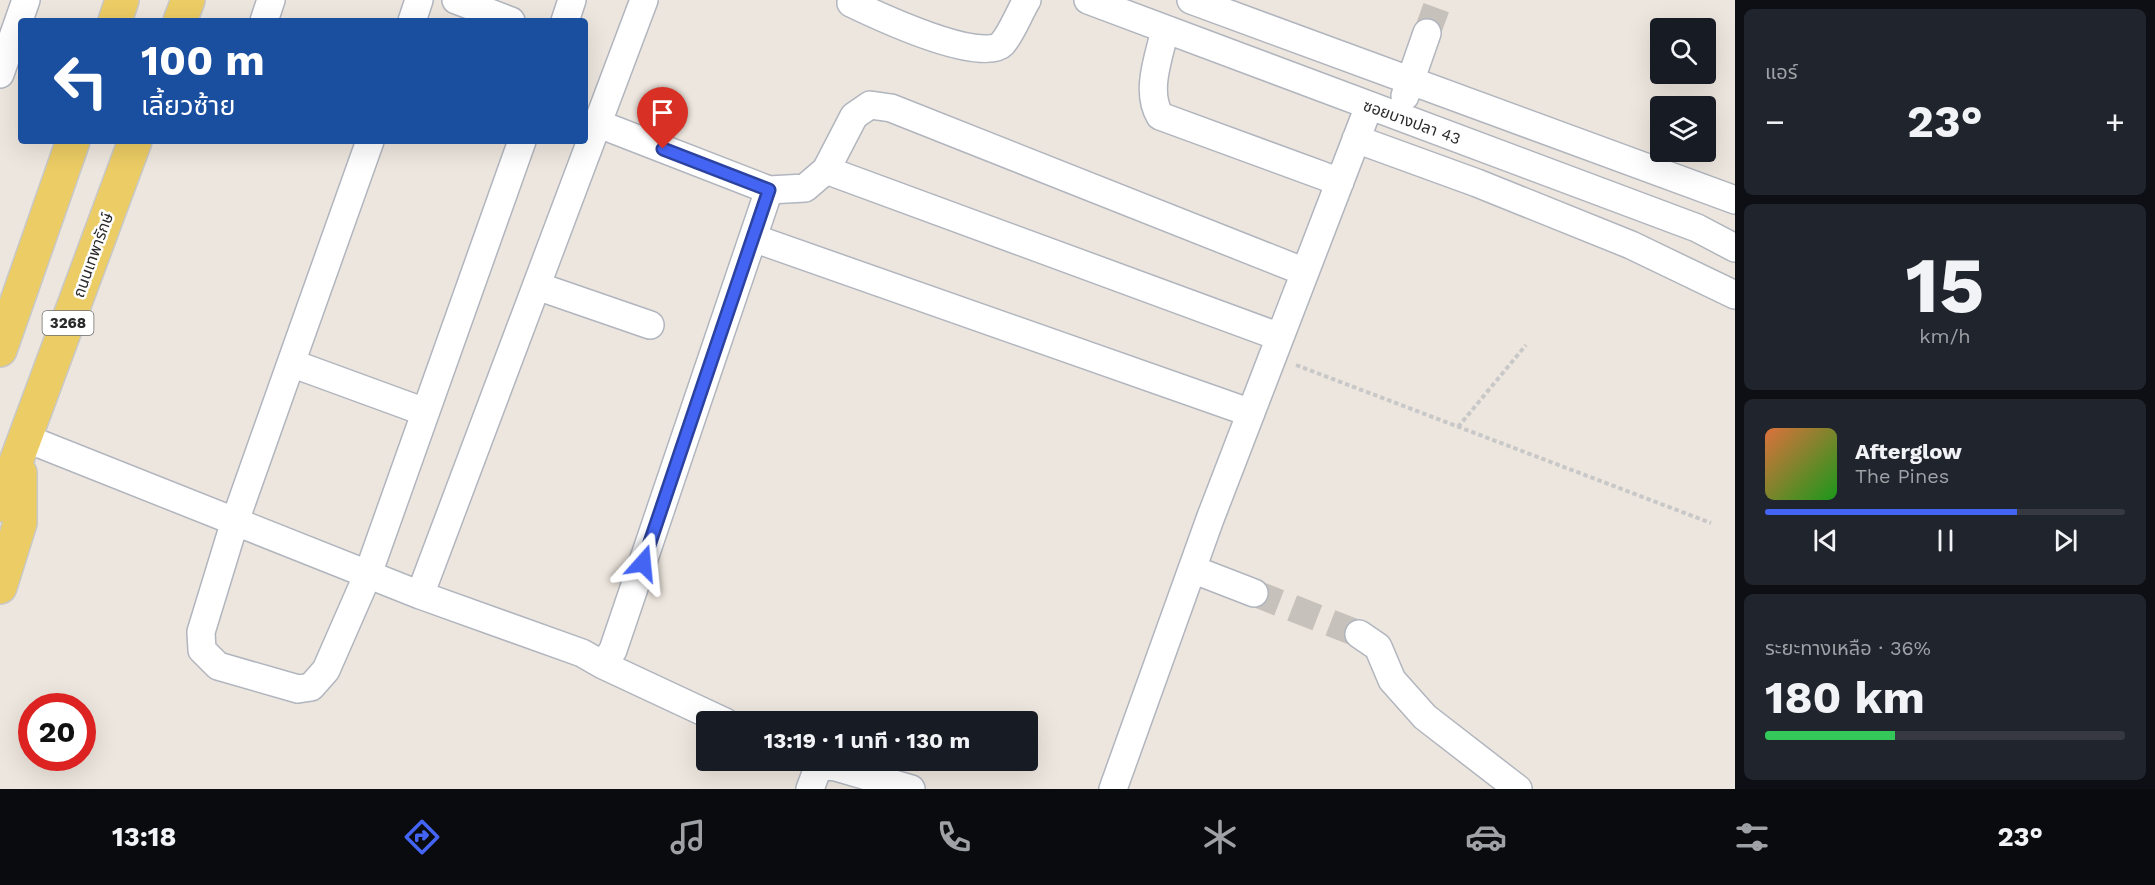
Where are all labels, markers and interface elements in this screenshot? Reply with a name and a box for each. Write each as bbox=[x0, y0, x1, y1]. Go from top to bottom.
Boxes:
map controls bbox=[1650, 18, 1716, 162]
button: search bbox=[1650, 18, 1716, 84]
text: 100 m bbox=[141, 36, 265, 85]
icon: left bbox=[42, 42, 120, 120]
text: แอร์ bbox=[1765, 60, 1797, 84]
pin bbox=[637, 87, 688, 149]
text: เลี้ยวซ้าย bbox=[141, 90, 235, 122]
text: 23° bbox=[1907, 95, 1983, 148]
icon: arrive bbox=[646, 96, 679, 129]
street label: ซอยบางปลา 43 bbox=[1361, 96, 1463, 148]
button: layers bbox=[1650, 96, 1716, 162]
text: − bbox=[1765, 102, 1785, 141]
text: + bbox=[2105, 102, 2125, 141]
street label: ถนนเทพารักษ์ bbox=[69, 210, 117, 300]
text: 15 bbox=[1905, 239, 1985, 331]
road number: 3268 bbox=[42, 311, 94, 335]
text: km/h bbox=[1919, 324, 1971, 348]
text: Afterglow bbox=[1855, 439, 1962, 464]
text: The Pines bbox=[1855, 464, 1949, 488]
icon: previous bbox=[1809, 524, 1842, 557]
icon: pause bbox=[1929, 524, 1962, 557]
icon: next bbox=[2049, 524, 2082, 557]
position arrow bbox=[611, 531, 675, 595]
text: ระยะทางเหลือ · 36% bbox=[1765, 636, 1931, 660]
text: 180 km bbox=[1765, 671, 1925, 724]
speed limit sign: 20 bbox=[18, 693, 96, 771]
text: 13:19 · 1 นาที · 130 m bbox=[764, 728, 970, 753]
icon: directions bbox=[401, 816, 443, 858]
icon: music bbox=[667, 816, 709, 858]
icon: phone bbox=[933, 816, 975, 858]
icon: climate bbox=[1199, 816, 1241, 858]
icon: car bbox=[1465, 816, 1507, 858]
icon: filters bbox=[1731, 816, 1773, 858]
text: 13:18 bbox=[112, 821, 176, 853]
text: 23° bbox=[1997, 821, 2043, 853]

